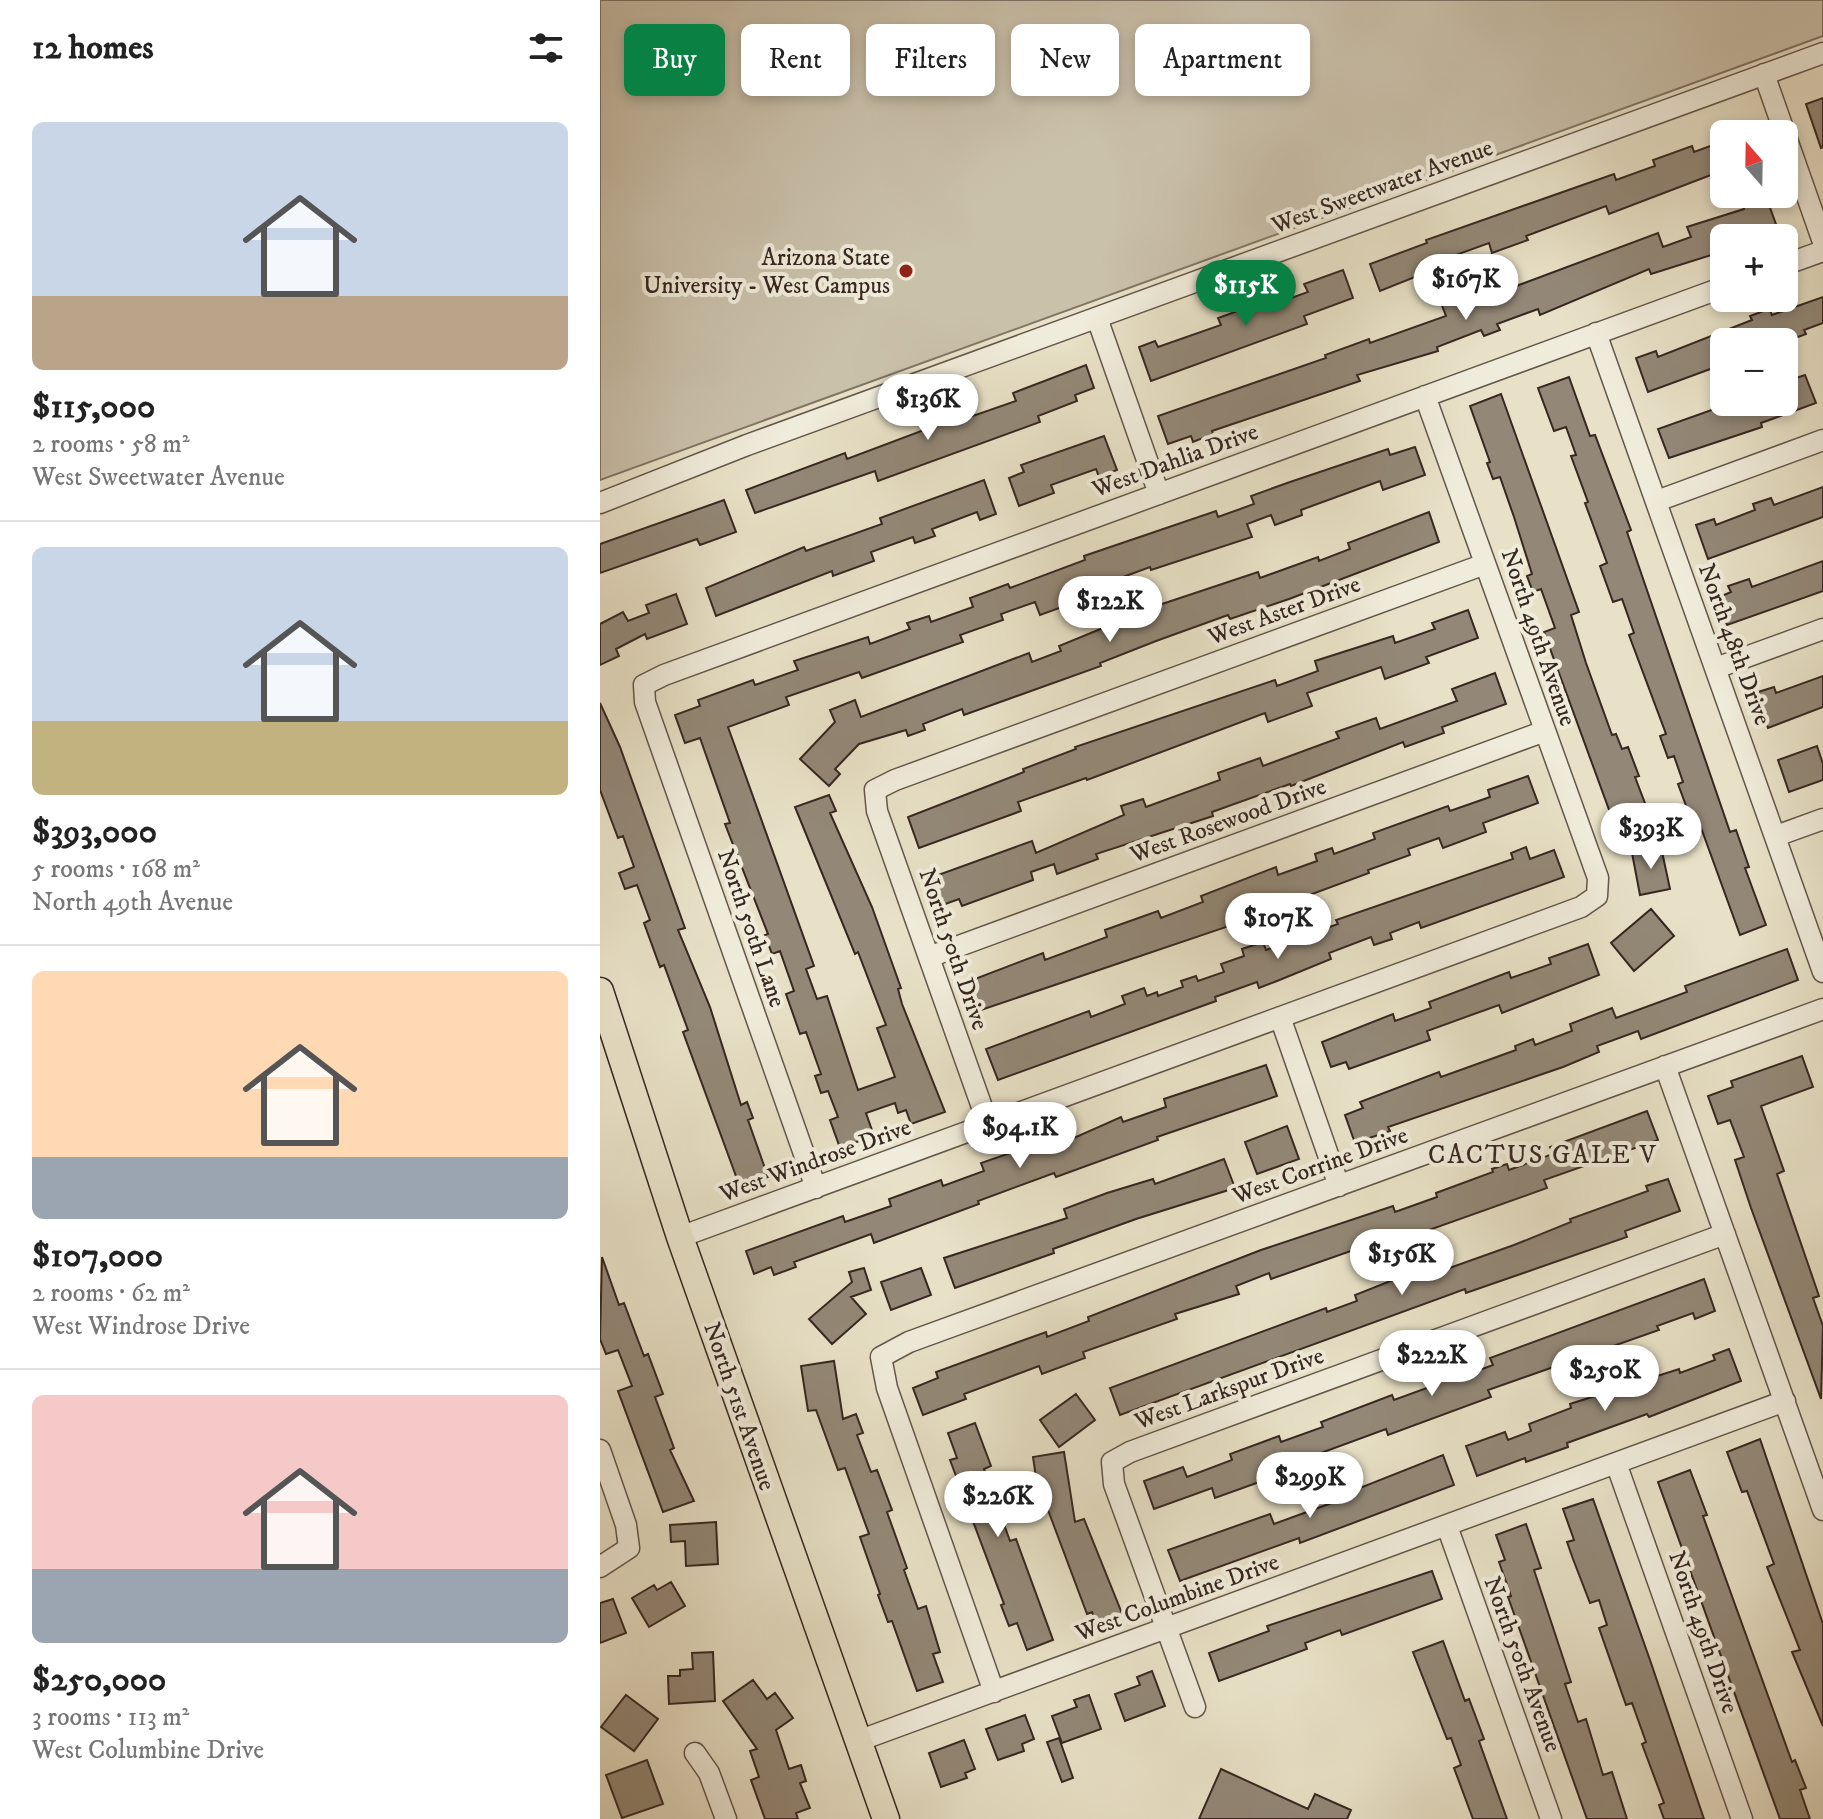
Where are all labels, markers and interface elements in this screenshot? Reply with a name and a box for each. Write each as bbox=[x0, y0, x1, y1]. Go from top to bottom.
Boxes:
chip: Buy bbox=[624, 24, 725, 96]
chip: Rent bbox=[741, 24, 850, 96]
chip: Filters bbox=[866, 24, 995, 96]
chip: New bbox=[1011, 24, 1119, 96]
chip: Apartment bbox=[1135, 24, 1310, 96]
icon: filters bbox=[524, 26, 568, 70]
text: 12 homes bbox=[32, 27, 154, 69]
north arrow bbox=[1710, 120, 1798, 208]
map controls bbox=[1710, 120, 1798, 416]
street label: West Sweetwater Avenue bbox=[1267, 133, 1497, 241]
icon: home bbox=[228, 174, 372, 318]
button: + bbox=[1710, 224, 1798, 312]
place label: Arizona State University - West Campus bbox=[643, 243, 890, 301]
pin: $167K bbox=[1410, 254, 1522, 322]
pin: $115K bbox=[1190, 260, 1302, 328]
marker: Arizona State University - West Campus bbox=[897, 262, 915, 280]
text: $167K bbox=[1431, 263, 1501, 296]
text: $115K bbox=[1214, 269, 1278, 302]
button: − bbox=[1710, 328, 1798, 416]
pin: $136K bbox=[872, 374, 984, 442]
text: $136K bbox=[895, 383, 961, 416]
text: $115,000 bbox=[32, 386, 155, 428]
street label: West Dahlia Drive bbox=[1087, 417, 1262, 505]
text: 2 rooms · 58 m² bbox=[32, 428, 190, 461]
text: West Sweetwater Avenue bbox=[32, 461, 285, 494]
street label: North 49th Avenue bbox=[1494, 545, 1582, 730]
street label: North 48th Drive bbox=[1691, 559, 1777, 729]
street label: West Aster Drive bbox=[1203, 569, 1365, 653]
pin: $122K bbox=[1054, 576, 1166, 644]
text: $122K bbox=[1076, 585, 1144, 618]
icon: home bbox=[228, 599, 372, 743]
street label: West Rosewood Drive bbox=[1125, 772, 1330, 871]
pin: $393K bbox=[1595, 803, 1707, 871]
text: $393,000 bbox=[32, 811, 157, 853]
text: $393K bbox=[1619, 812, 1683, 845]
street label: North 50th Lane bbox=[710, 845, 792, 1011]
text: 5 rooms · 168 m² bbox=[32, 853, 200, 886]
street label: North 50th Drive bbox=[911, 865, 995, 1034]
text: North 49th Avenue bbox=[32, 886, 233, 919]
pin: $107K bbox=[1222, 893, 1334, 961]
text: $107K bbox=[1243, 902, 1313, 935]
icon: home bbox=[228, 1023, 372, 1167]
pin: $94.1K bbox=[955, 1102, 1085, 1170]
text: $94.1K bbox=[982, 1111, 1058, 1144]
street label: West Windrose Drive bbox=[715, 1112, 915, 1210]
street label: West Corrine Drive bbox=[1228, 1120, 1412, 1212]
district label: CACTUS GALE V bbox=[1428, 1139, 1658, 1172]
pin: $156K bbox=[1346, 1229, 1458, 1297]
text: $107,000 bbox=[32, 1235, 163, 1277]
text: $156K bbox=[1368, 1238, 1436, 1271]
text: 2 rooms · 62 m² bbox=[32, 1277, 190, 1310]
text: West Windrose Drive bbox=[32, 1310, 250, 1343]
street label: North 51st Avenue bbox=[696, 1318, 782, 1494]
pin: $222K bbox=[1376, 1330, 1488, 1398]
text: $222K bbox=[1397, 1339, 1467, 1372]
street label: West Larkspur Drive bbox=[1130, 1341, 1328, 1437]
pin: $250K bbox=[1549, 1345, 1661, 1413]
text: $250K bbox=[1569, 1354, 1641, 1387]
icon: home bbox=[228, 1447, 372, 1591]
pin: $299K bbox=[1254, 1452, 1366, 1520]
text: $299K bbox=[1274, 1461, 1346, 1494]
pin: $226K bbox=[942, 1471, 1054, 1539]
text: $226K bbox=[962, 1480, 1034, 1513]
street label: West Columbine Drive bbox=[1071, 1547, 1283, 1649]
street label: North 49th Drive bbox=[1661, 1547, 1745, 1718]
street label: North 50th Avenue bbox=[1476, 1572, 1568, 1756]
text: $250,000 bbox=[32, 1659, 166, 1701]
text: 3 rooms · 113 m² bbox=[32, 1701, 189, 1734]
text: West Columbine Drive bbox=[32, 1734, 264, 1767]

